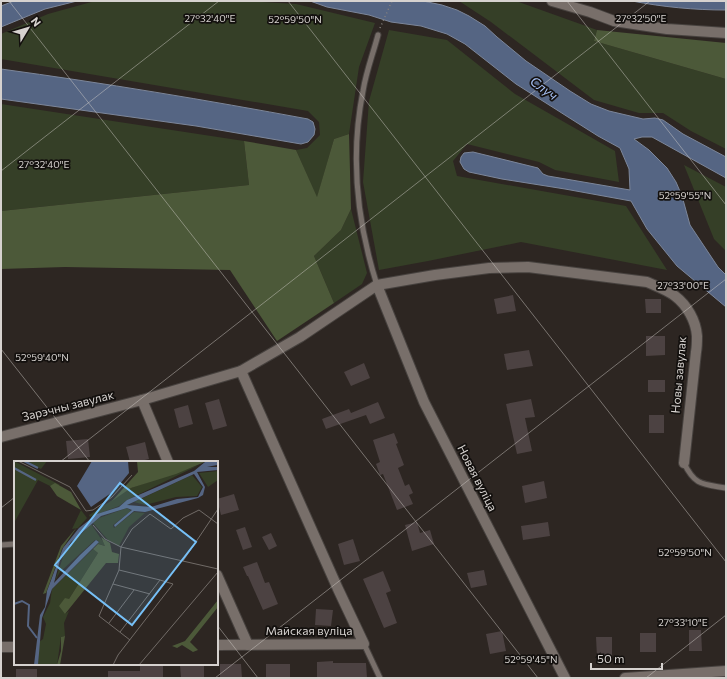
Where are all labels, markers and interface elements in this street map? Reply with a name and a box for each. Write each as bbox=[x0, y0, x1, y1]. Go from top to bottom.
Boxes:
north arrow bbox=[8, 8, 48, 48]
text: 27°32'40"E bbox=[184, 12, 236, 24]
text: 27°32'50"E bbox=[616, 12, 666, 24]
text: 52°59'50"N bbox=[268, 13, 322, 25]
text: N bbox=[29, 14, 44, 29]
water label: Случ bbox=[527, 73, 561, 103]
text: 27°32'40"E bbox=[18, 158, 70, 170]
text: 52°59'55"N bbox=[659, 189, 711, 201]
text: 27°33'00"E bbox=[657, 279, 709, 291]
street label: Новы завулак bbox=[668, 335, 688, 414]
text: 52°59'40"N bbox=[15, 351, 69, 363]
street label: Зарэчны завулак bbox=[20, 387, 116, 423]
street label: Новая вуліца bbox=[455, 442, 501, 513]
inset map bbox=[14, 461, 218, 665]
text: 52°59'50"N bbox=[658, 546, 712, 558]
text: 27°33'10"E bbox=[658, 616, 708, 628]
street label: Майская вуліца bbox=[265, 623, 353, 637]
scale bar bbox=[591, 645, 662, 671]
text: 50 m bbox=[597, 651, 625, 665]
text: 52°59'45"N bbox=[505, 653, 557, 665]

